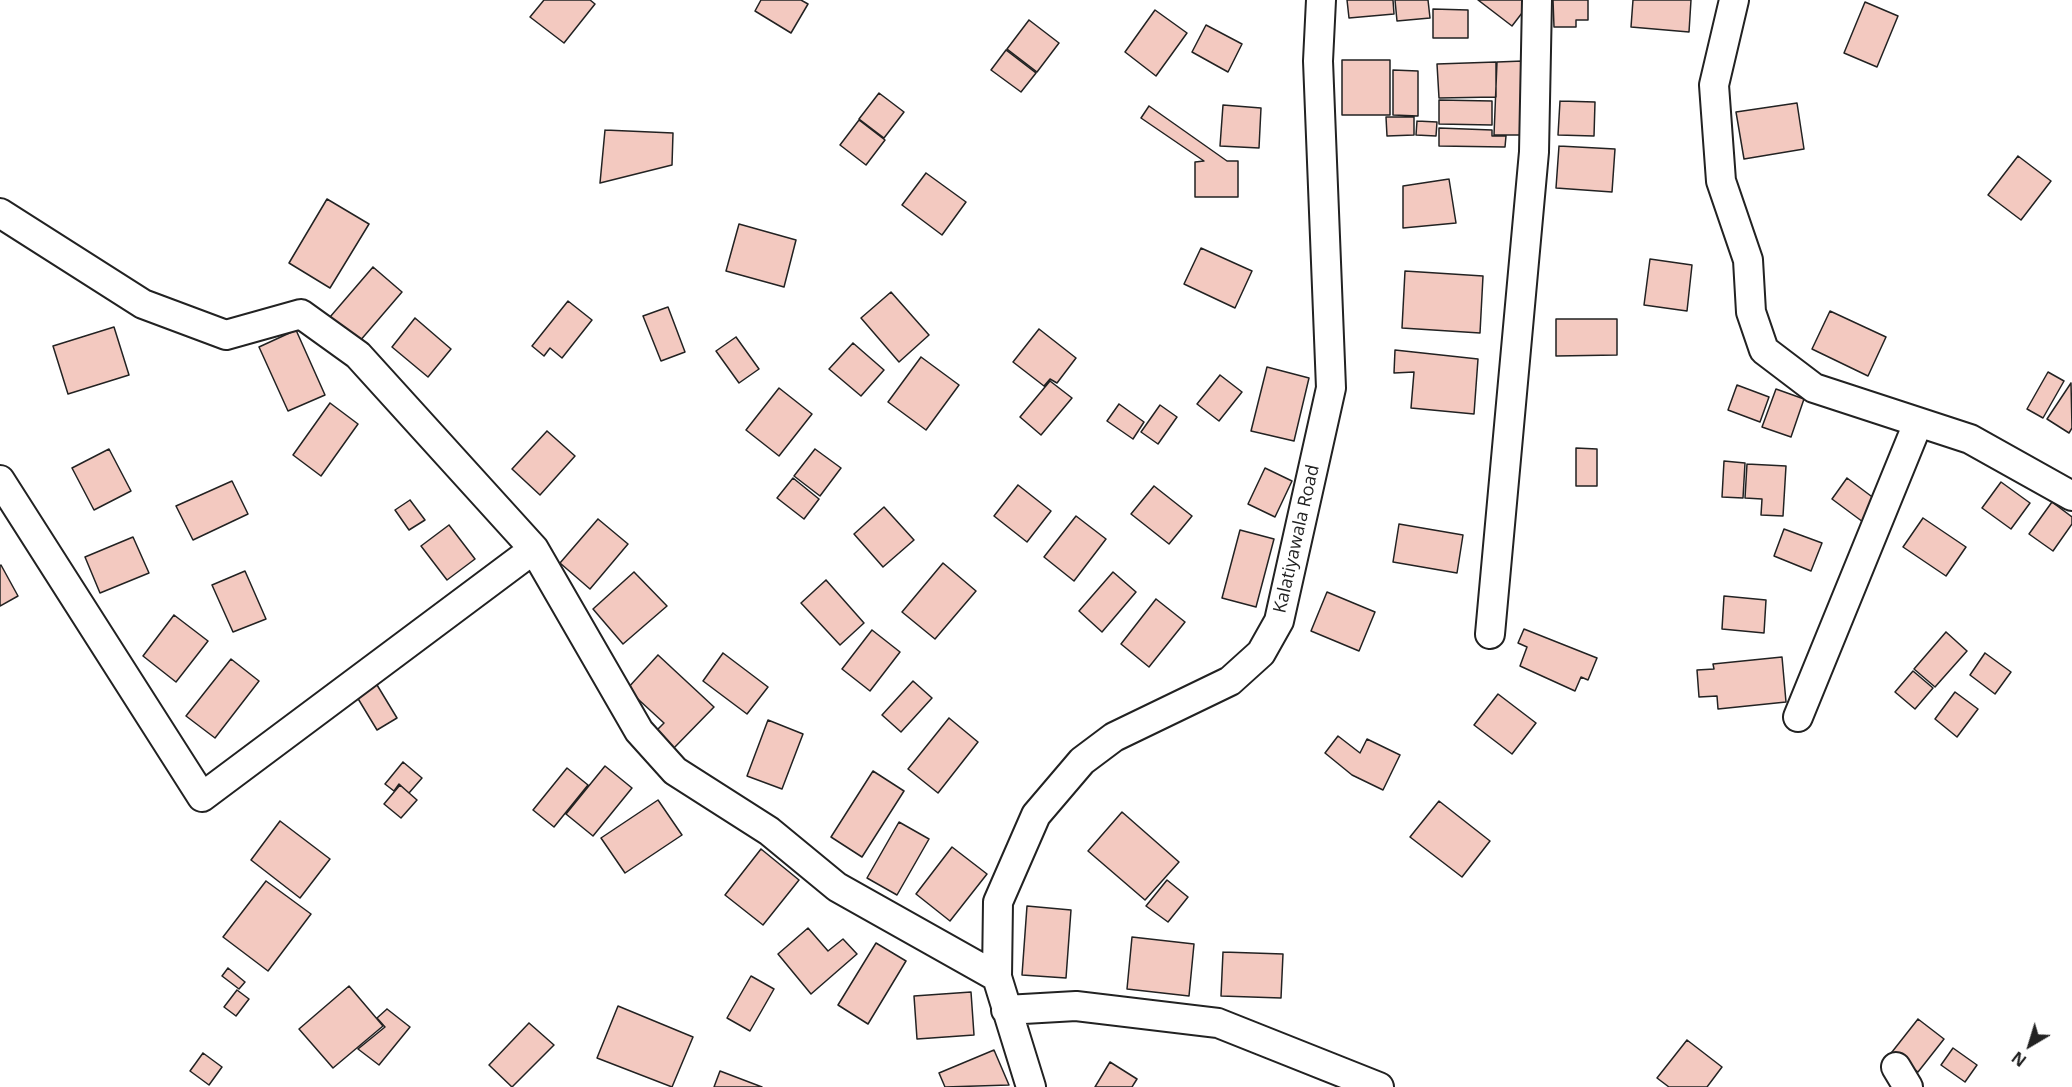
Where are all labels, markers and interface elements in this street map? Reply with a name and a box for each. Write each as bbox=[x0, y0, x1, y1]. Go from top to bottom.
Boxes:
street label: Kalatiyawala Road bbox=[1269, 463, 1325, 615]
north arrow bbox=[2000, 1015, 2060, 1075]
text: N bbox=[2007, 1047, 2031, 1072]

